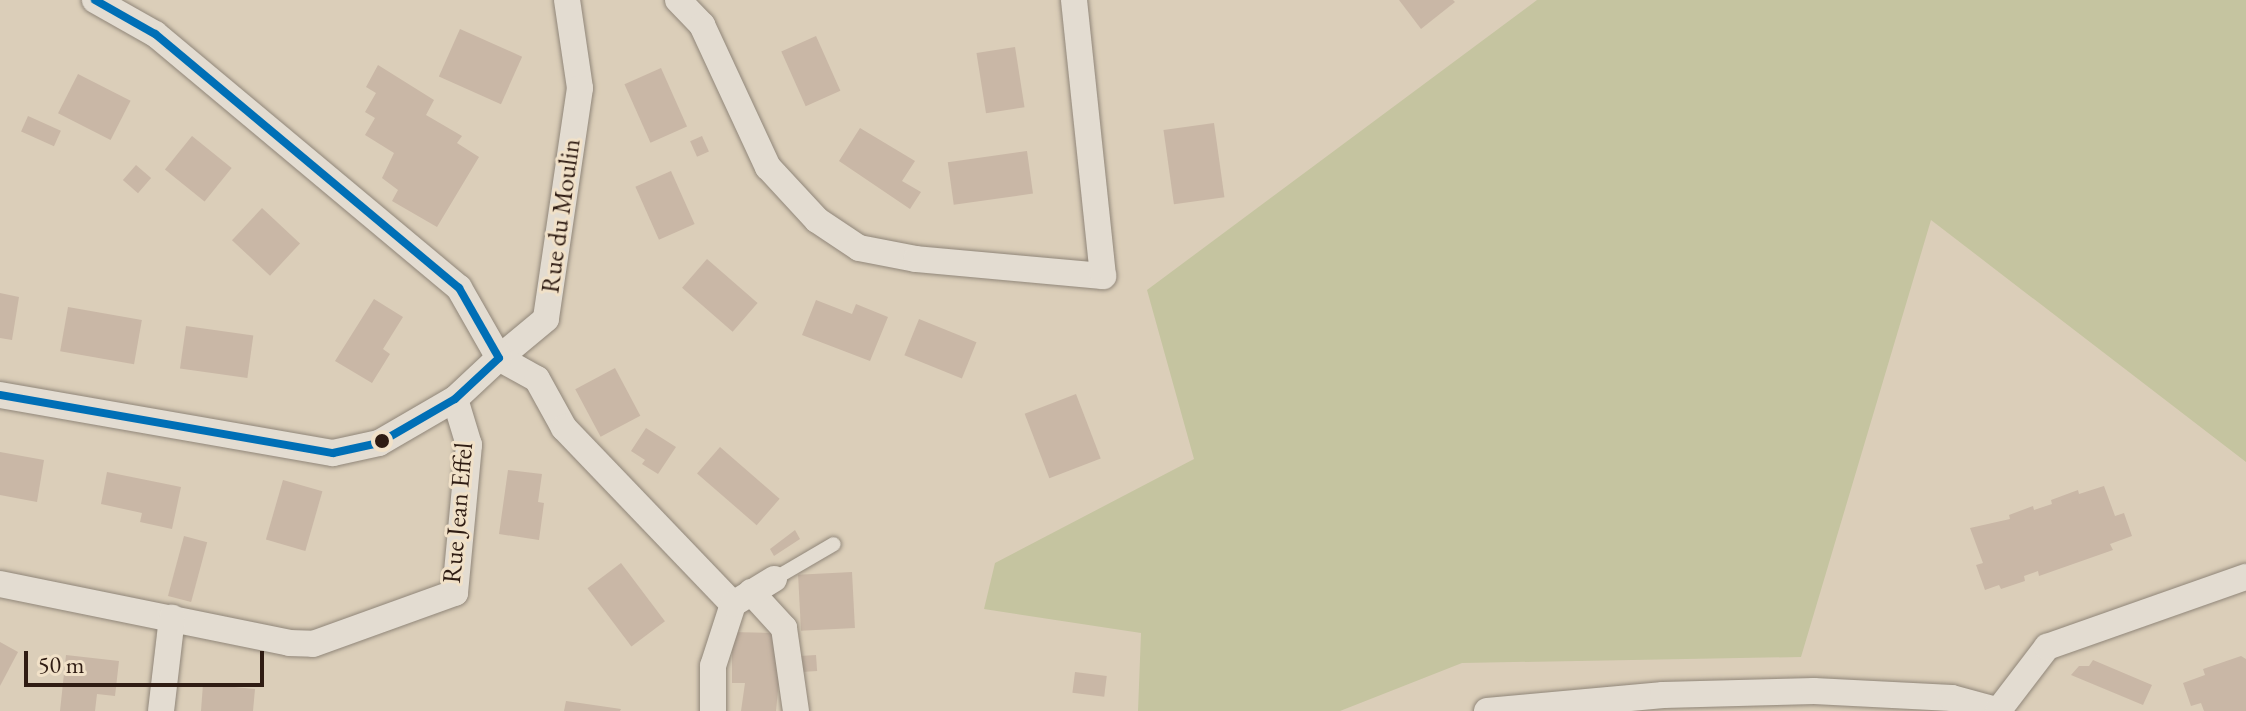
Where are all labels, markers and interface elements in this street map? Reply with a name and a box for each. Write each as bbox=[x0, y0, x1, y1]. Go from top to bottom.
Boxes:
street label: Rue du Moulin bbox=[535, 137, 587, 295]
unlabelled marker bbox=[374, 433, 390, 449]
street label: Rue Jean Effel bbox=[436, 441, 480, 585]
scale bar bbox=[28, 635, 268, 685]
text: 50 m bbox=[38, 649, 85, 680]

